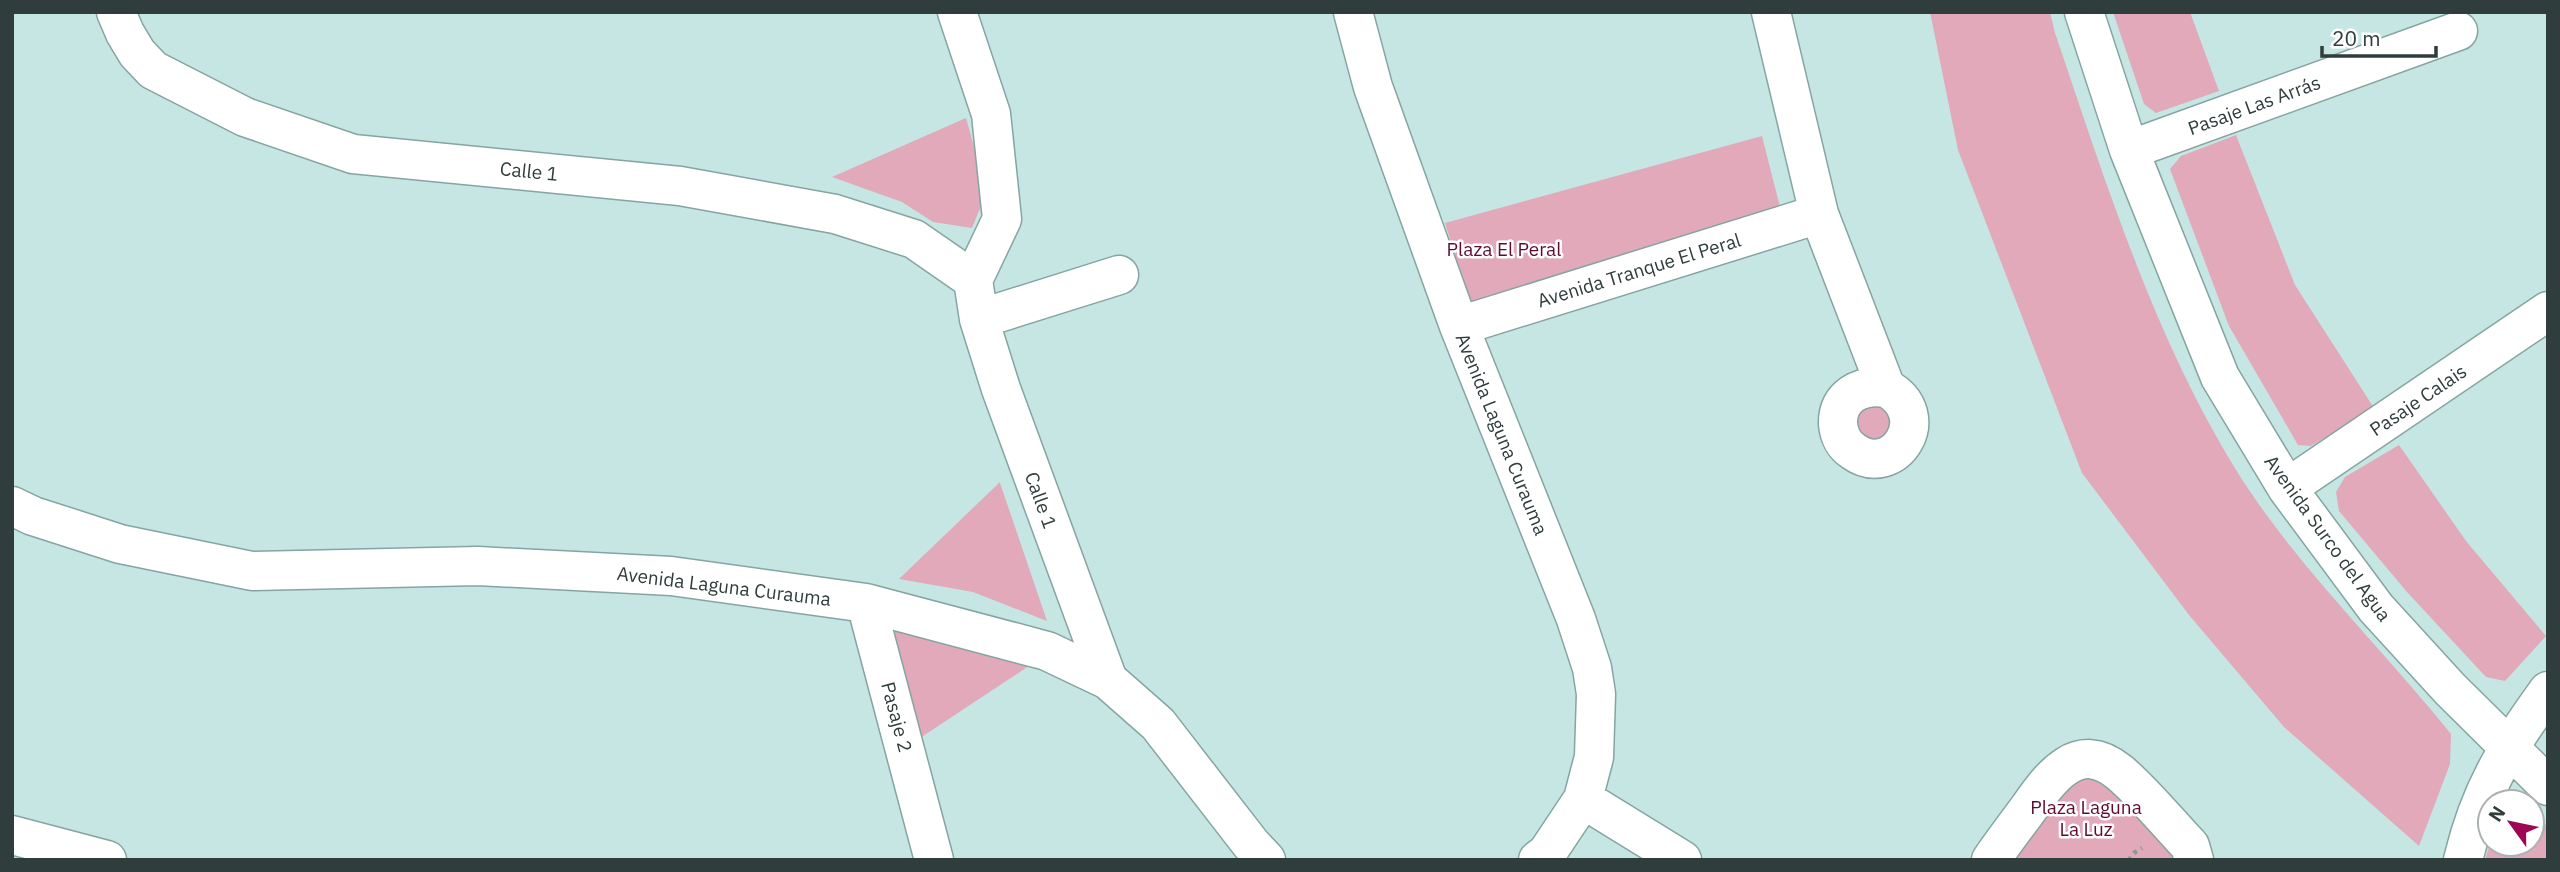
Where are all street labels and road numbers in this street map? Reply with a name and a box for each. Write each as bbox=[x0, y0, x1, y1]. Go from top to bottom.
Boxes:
street label: Pasaje Las Arrás bbox=[2184, 70, 2324, 140]
street label: Calle 1 bbox=[499, 156, 559, 186]
street label: Avenida Tranque El Peral bbox=[1534, 228, 1744, 312]
street label: Avenida Laguna Curauma bbox=[1450, 330, 1554, 538]
street label: Pasaje Calais bbox=[2365, 359, 2471, 441]
street label: Avenida Surco del Agua bbox=[2259, 450, 2397, 626]
street label: Calle 1 bbox=[1020, 468, 1062, 532]
street label: Avenida Laguna Curauma bbox=[616, 561, 832, 611]
street label: Pasaje 2 bbox=[876, 679, 918, 755]

